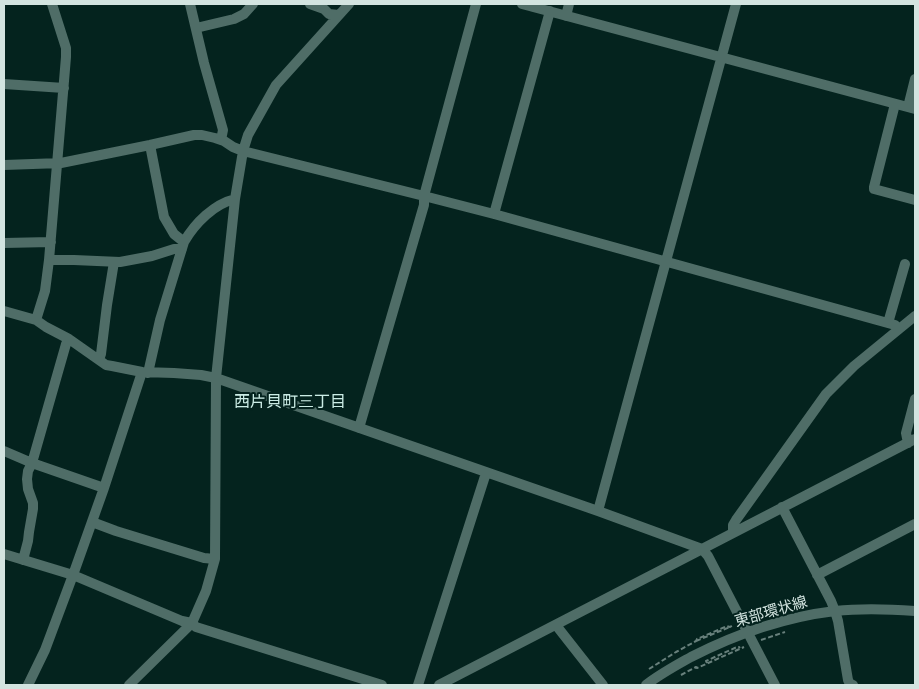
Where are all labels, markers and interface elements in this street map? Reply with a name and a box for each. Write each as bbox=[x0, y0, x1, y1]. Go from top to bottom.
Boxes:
district label: 西片貝町三丁目 bbox=[234, 392, 346, 412]
street label: 東部環状線 bbox=[732, 593, 810, 631]

